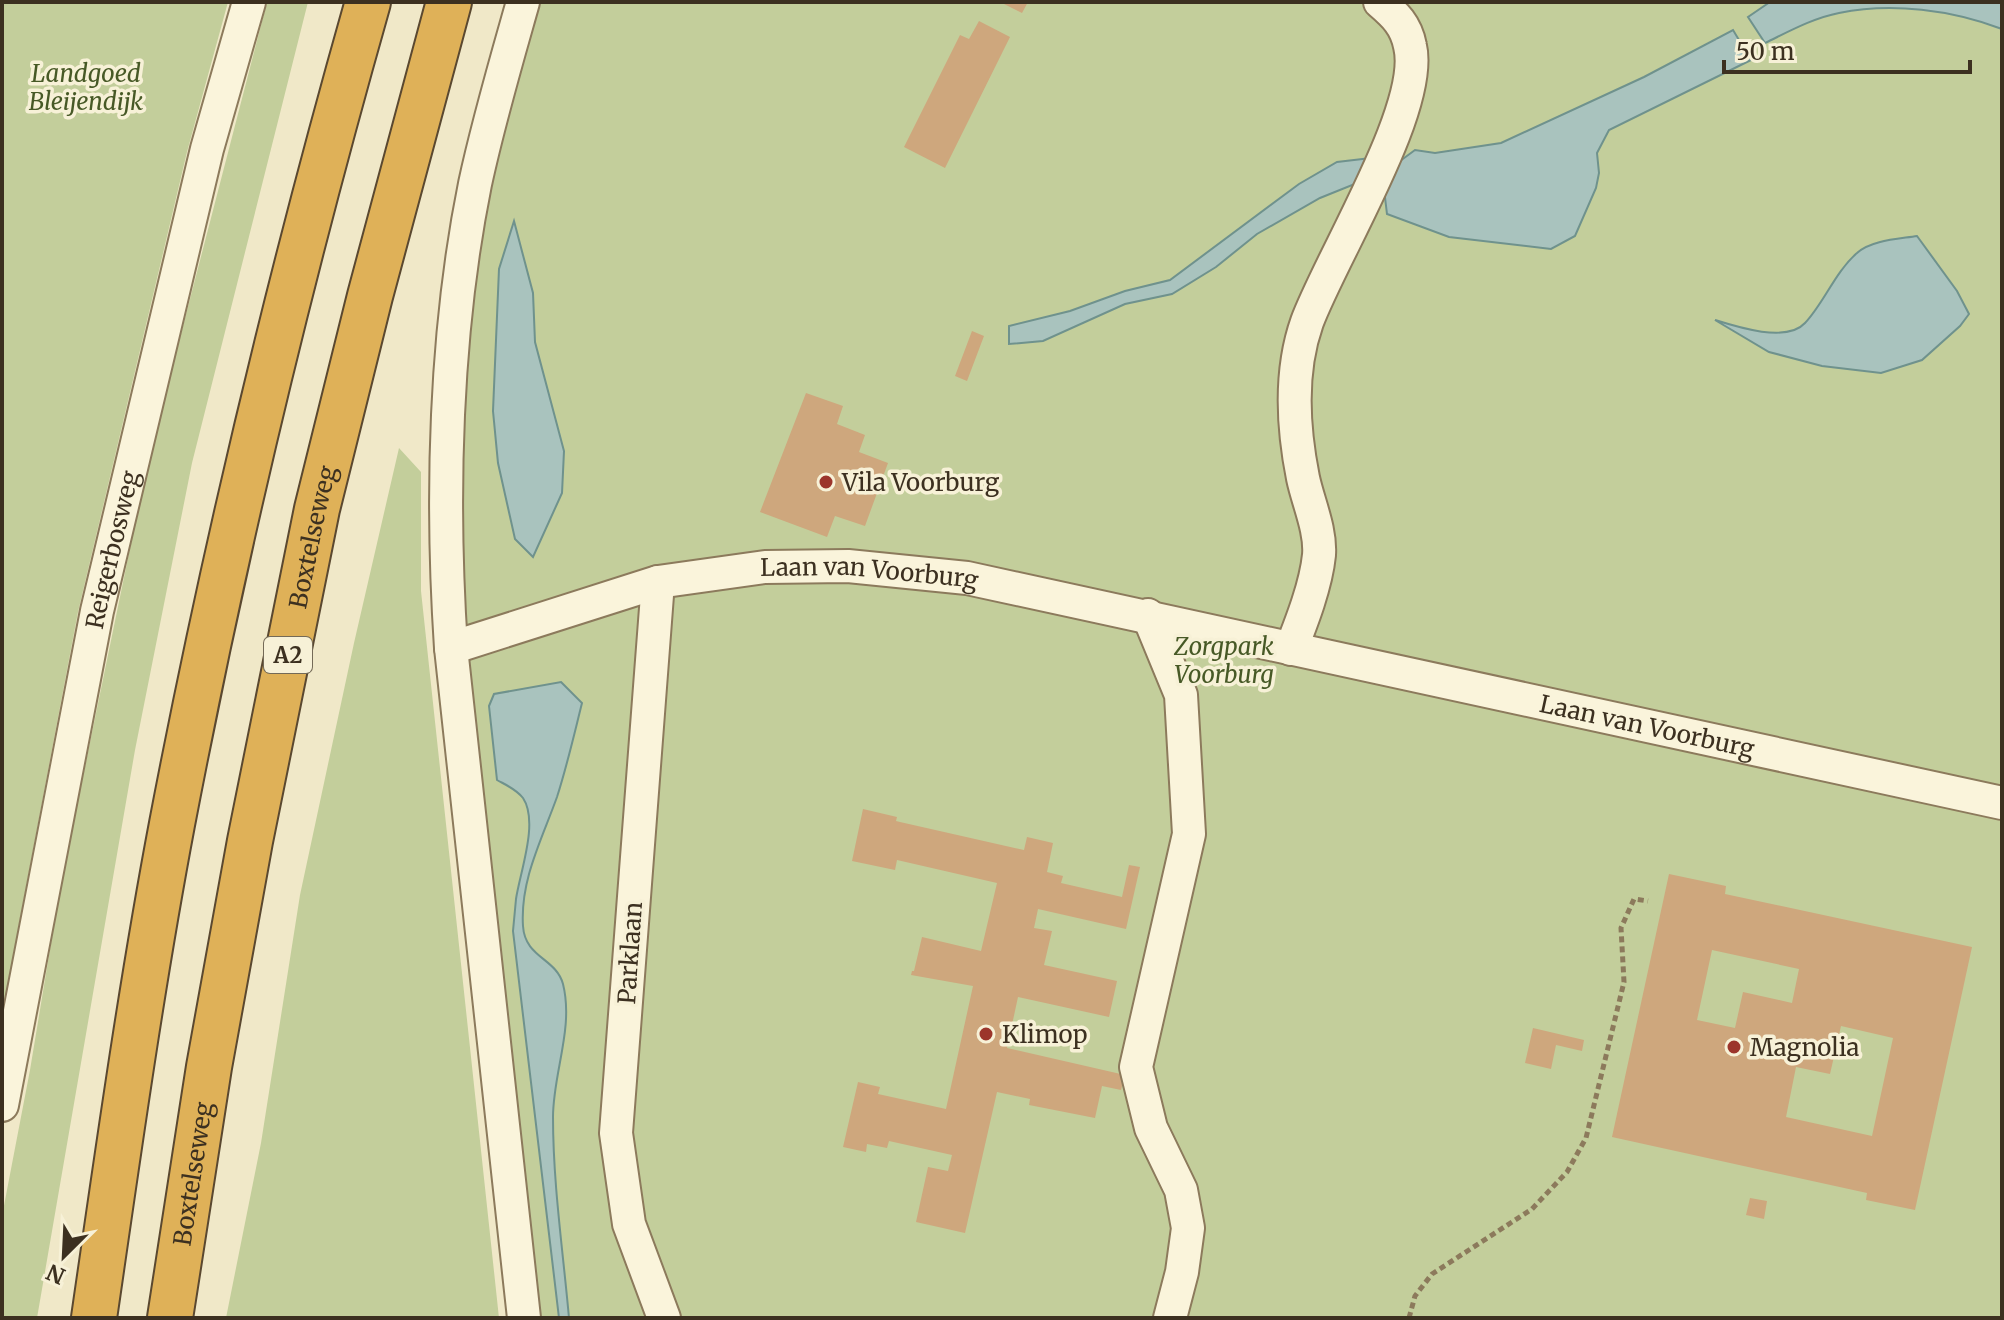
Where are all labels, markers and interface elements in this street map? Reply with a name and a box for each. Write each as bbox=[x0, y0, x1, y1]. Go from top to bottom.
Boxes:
scale bar bbox=[1724, 24, 1970, 74]
text: 50 m bbox=[1736, 36, 1795, 67]
park label: Landgoed Bleijendijk bbox=[29, 58, 143, 117]
street label: Boxtelseweg bbox=[282, 462, 343, 611]
street label: Reigerbosweg bbox=[78, 467, 146, 632]
place label: Vila Voorburg bbox=[841, 467, 1000, 498]
marker: Vila Voorburg bbox=[817, 473, 835, 491]
street label: Laan van Voorburg bbox=[760, 550, 982, 596]
park label: Zorgpark Voorburg bbox=[1173, 631, 1274, 690]
road number: A2 bbox=[264, 637, 312, 673]
street label: Laan van Voorburg bbox=[1537, 687, 1758, 764]
street label: Parklaan bbox=[611, 901, 649, 1005]
place label: Klimop bbox=[1002, 1019, 1087, 1050]
marker: Klimop bbox=[977, 1025, 995, 1043]
place label: Magnolia bbox=[1750, 1032, 1859, 1063]
marker: Magnolia bbox=[1725, 1038, 1743, 1056]
street label: Boxtelseweg bbox=[166, 1099, 219, 1248]
north arrow bbox=[24, 1216, 104, 1296]
text: N bbox=[42, 1258, 70, 1291]

